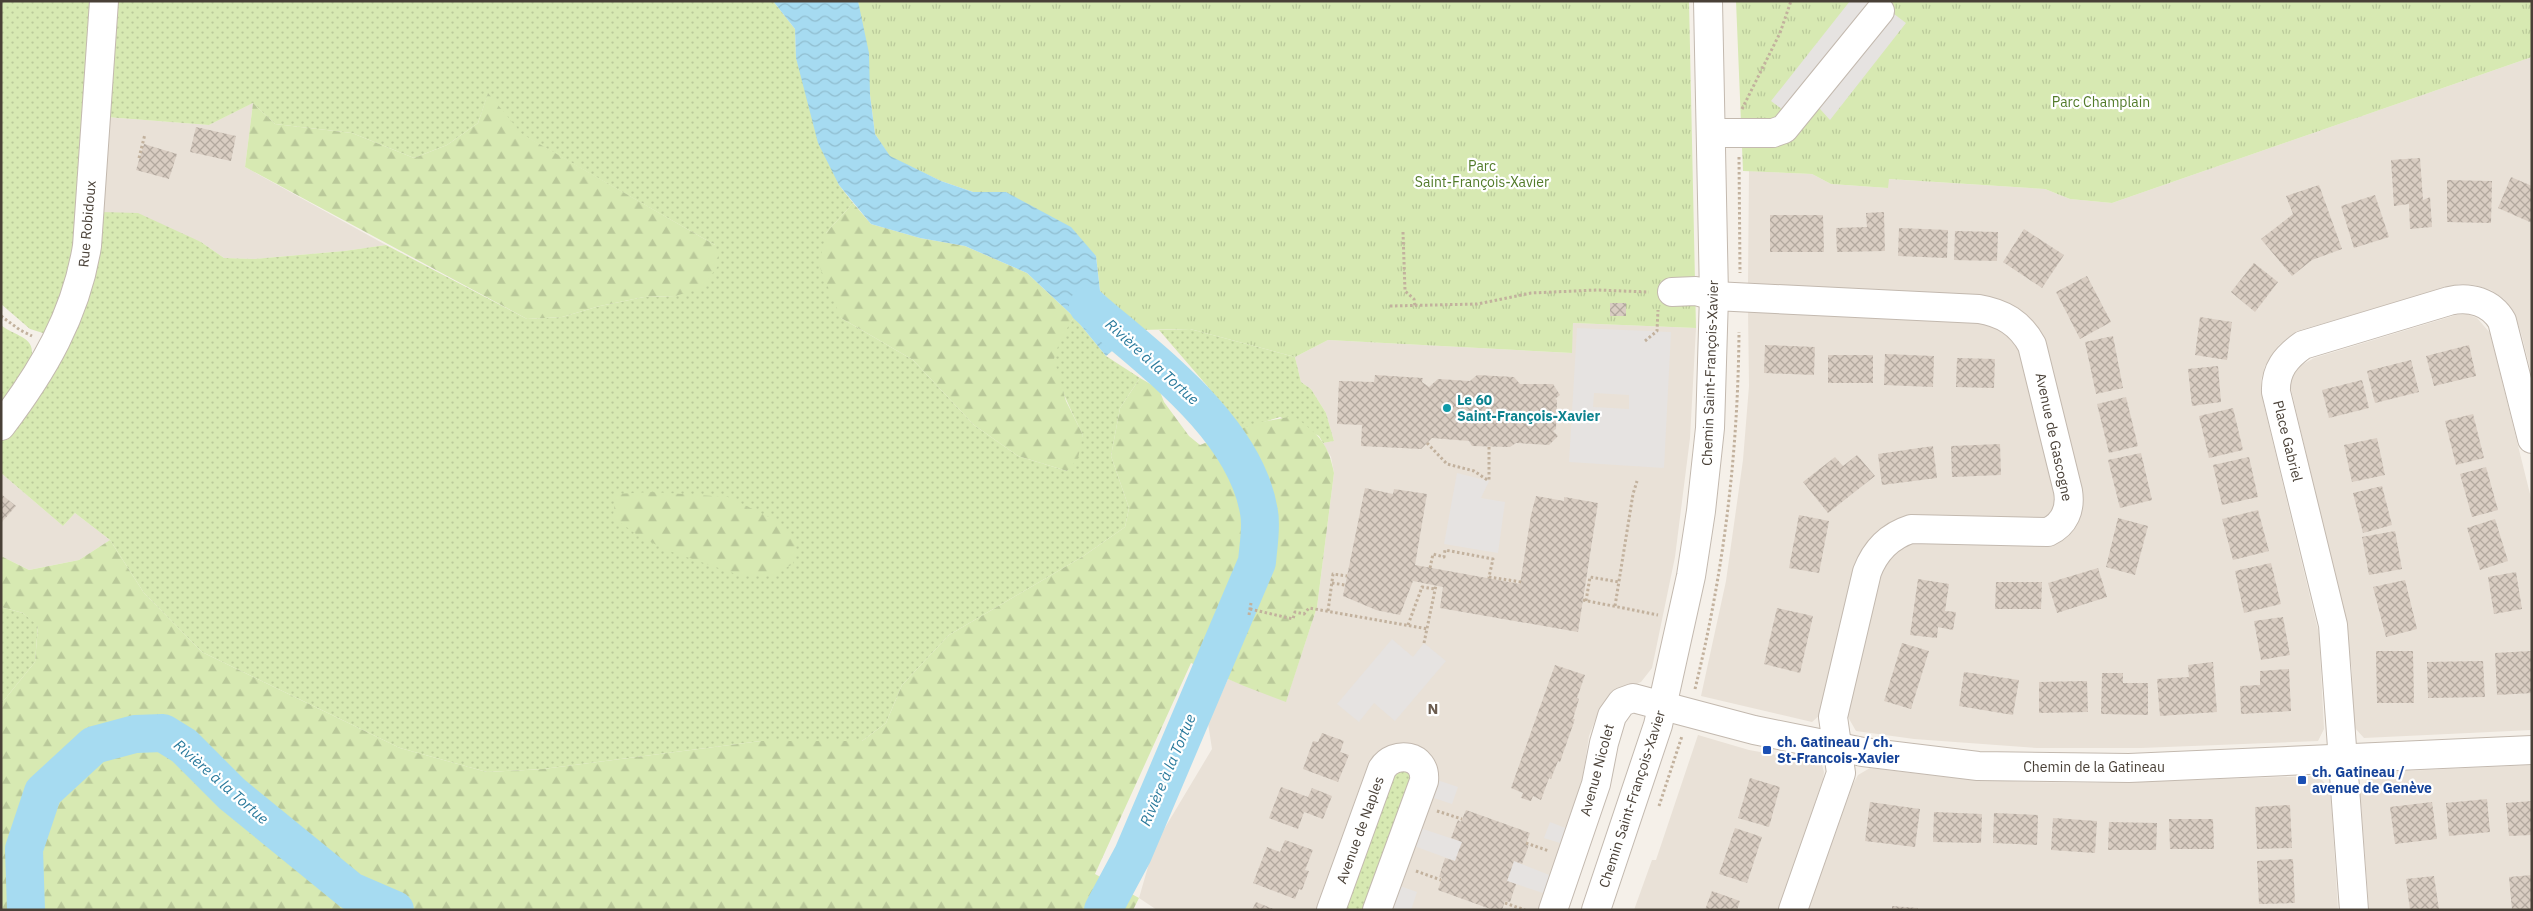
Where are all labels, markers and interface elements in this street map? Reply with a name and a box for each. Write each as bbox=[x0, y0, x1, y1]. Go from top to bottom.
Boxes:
park label: Parc Champlain bbox=[2052, 93, 2150, 111]
park label: Parc Saint-François-Xavier bbox=[1415, 157, 1549, 191]
street label: Rue Robidoux bbox=[74, 180, 100, 268]
street label: Chemin Saint-François-Xavier bbox=[1698, 280, 1722, 466]
water label: Rivière à la Tortue bbox=[1102, 315, 1203, 409]
street label: Avenue de Gascogne bbox=[2032, 371, 2076, 503]
place label: Le 60 Saint-François-Xavier bbox=[1457, 391, 1600, 425]
street label: Place Gabriel bbox=[2269, 398, 2307, 484]
marker: Le 60 Saint-François-Xavier bbox=[1441, 402, 1453, 414]
district label: N bbox=[1428, 699, 1438, 718]
street label: Chemin Saint-François-Xavier bbox=[1595, 708, 1669, 890]
water label: Rivière à la Tortue bbox=[1135, 711, 1200, 828]
street label: Avenue Nicolet bbox=[1576, 722, 1618, 818]
place label: ch. Gatineau / ch. St-Francois-Xavier bbox=[1777, 733, 1900, 767]
water label: Rivière à la Tortue bbox=[170, 735, 273, 828]
marker: ch. Gatineau / ch. St-Francois-Xavier bbox=[1761, 744, 1773, 756]
street label: Chemin de la Gatineau bbox=[2023, 758, 2165, 776]
place label: ch. Gatineau / avenue de Genève bbox=[2312, 763, 2432, 797]
street label: Avenue de Naples bbox=[1332, 774, 1388, 886]
marker: ch. Gatineau / avenue de Genève bbox=[2296, 774, 2308, 786]

